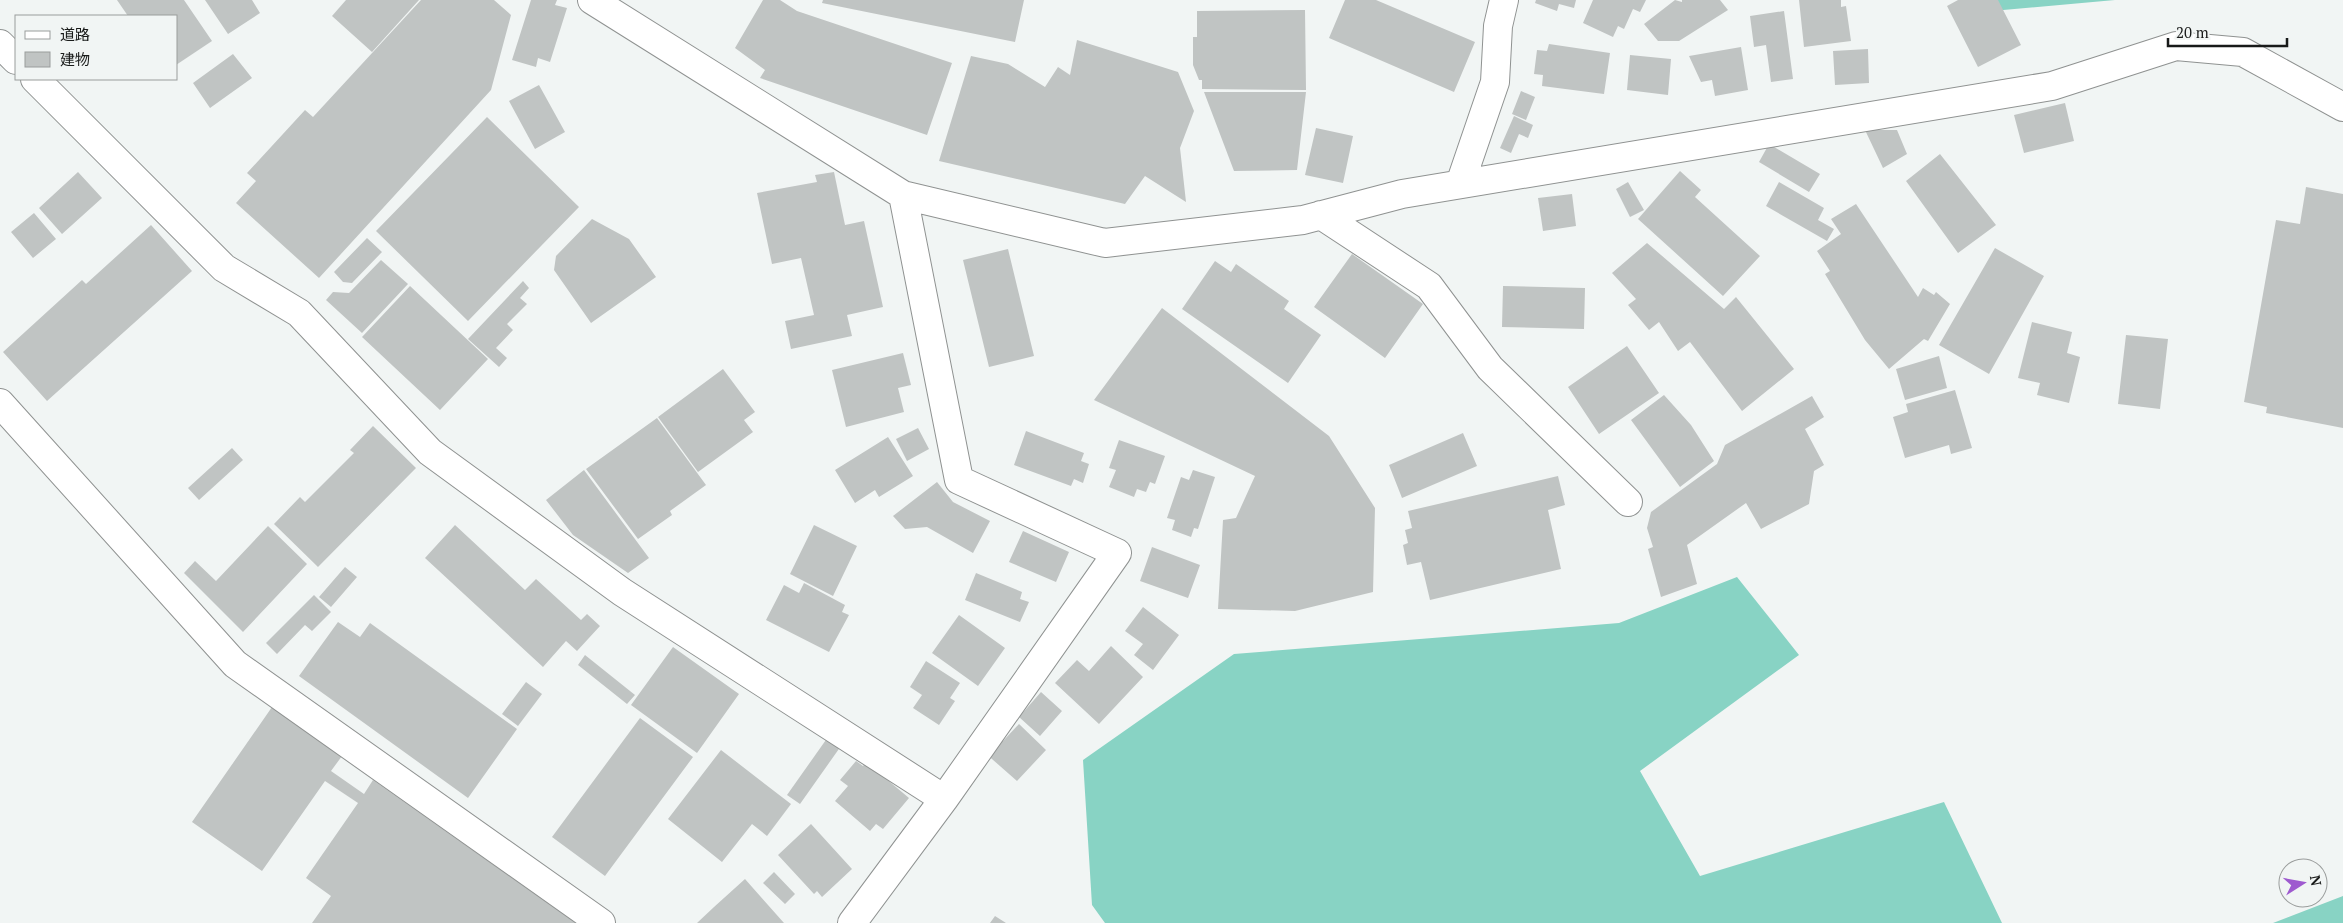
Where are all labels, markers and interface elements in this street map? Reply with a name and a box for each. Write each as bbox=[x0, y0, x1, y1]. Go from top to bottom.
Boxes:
legend bbox=[15, 15, 178, 80]
scale bar bbox=[2168, 15, 2287, 47]
text: 20 m bbox=[2176, 22, 2209, 42]
text: 道路 bbox=[60, 24, 90, 44]
text: 建物 bbox=[60, 49, 90, 69]
north arrow bbox=[2278, 858, 2328, 908]
text: N bbox=[2306, 873, 2327, 888]

